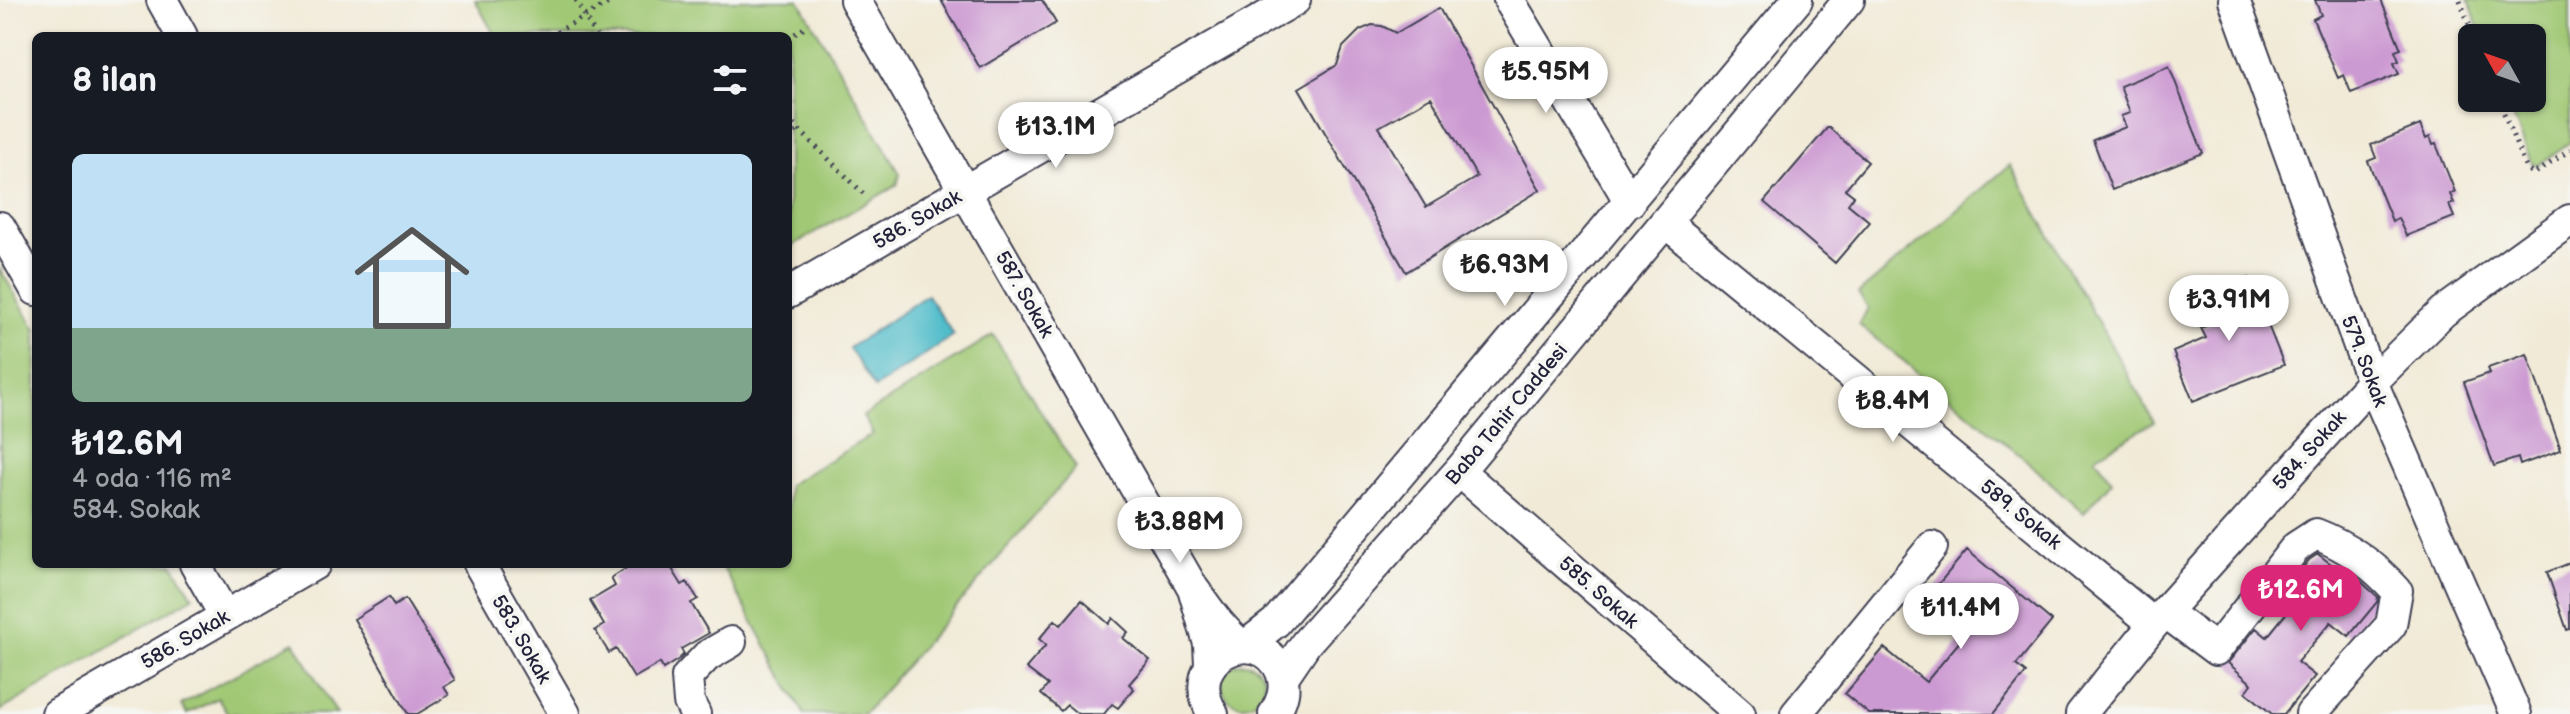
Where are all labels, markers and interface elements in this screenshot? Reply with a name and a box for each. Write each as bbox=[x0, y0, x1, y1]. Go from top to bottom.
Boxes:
north arrow bbox=[2458, 24, 2546, 112]
map controls bbox=[2458, 24, 2546, 112]
pin: ₺5.95M bbox=[1481, 47, 1611, 115]
text: ₺5.95M bbox=[1502, 57, 1590, 88]
icon: filters bbox=[708, 58, 752, 102]
text: 8 ilan bbox=[72, 60, 157, 101]
pin: ₺13.1M bbox=[991, 102, 1121, 170]
text: ₺13.1M bbox=[1016, 112, 1096, 143]
street label: 586. Sokak bbox=[869, 185, 966, 255]
icon: home bbox=[340, 206, 484, 350]
pin: ₺6.93M bbox=[1440, 240, 1570, 308]
street label: 587. Sokak bbox=[990, 247, 1059, 342]
text: ₺6.93M bbox=[1460, 250, 1550, 281]
pin: ₺3.91M bbox=[2164, 275, 2294, 343]
text: ₺3.91M bbox=[2187, 285, 2271, 316]
street label: 579. Sokak bbox=[2336, 312, 2393, 411]
street label: Baba Tahir Caddesi bbox=[1441, 339, 1573, 490]
pin: ₺8.4M bbox=[1837, 376, 1949, 444]
text: ₺8.4M bbox=[1856, 386, 1930, 417]
street label: 584. Sokak bbox=[2268, 406, 2352, 495]
text: ₺12.6M bbox=[72, 423, 184, 464]
text: 4 oda · 116 m² bbox=[72, 464, 232, 495]
street label: 589. Sokak bbox=[1975, 475, 2066, 555]
text: 584. Sokak bbox=[72, 495, 200, 526]
pin: ₺3.88M bbox=[1115, 497, 1245, 565]
text: ₺3.88M bbox=[1135, 507, 1225, 538]
street label: 585. Sokak bbox=[1554, 552, 1643, 634]
pin: ₺12.6M bbox=[2236, 565, 2366, 633]
text: ₺12.6M bbox=[2258, 575, 2344, 606]
pin: ₺11.4M bbox=[1896, 583, 2026, 651]
street label: 583. Sokak bbox=[486, 591, 556, 688]
text: ₺11.4M bbox=[1921, 593, 2001, 624]
street label: 586. Sokak bbox=[137, 605, 234, 675]

